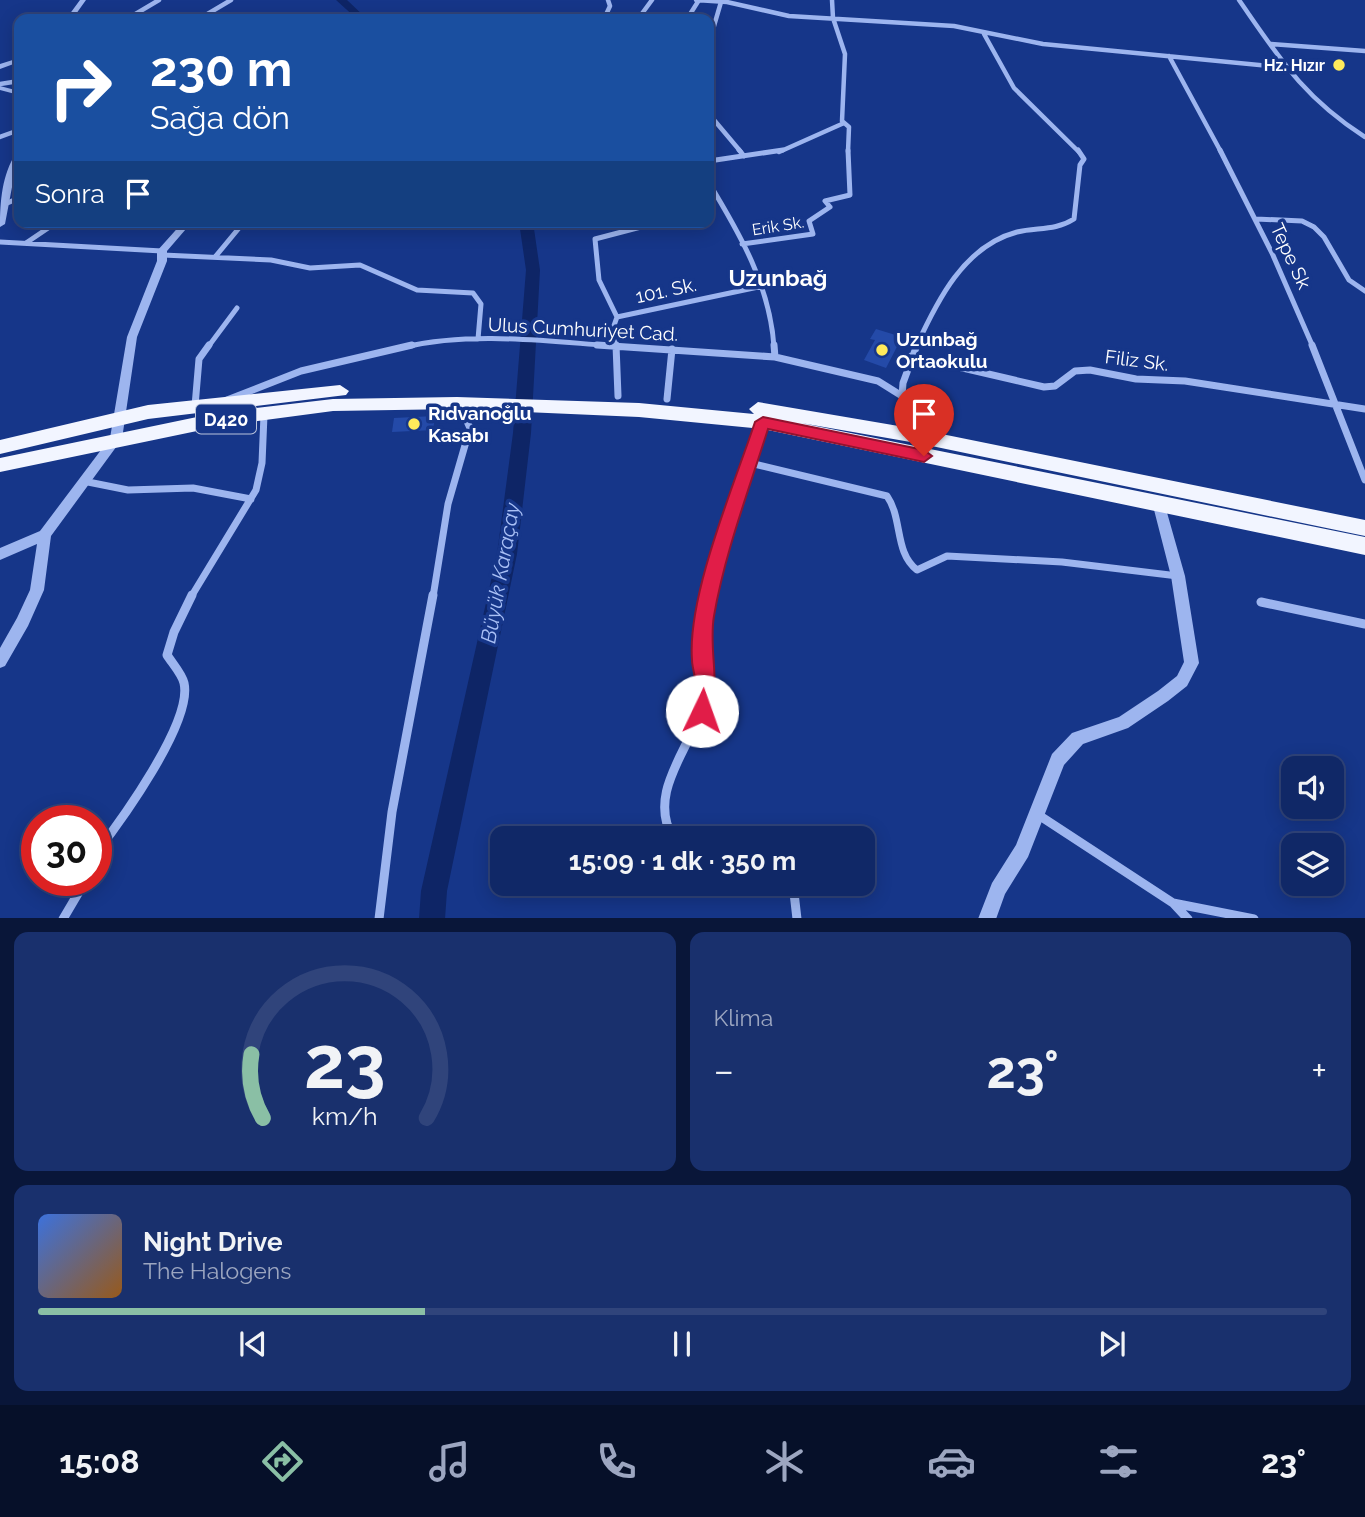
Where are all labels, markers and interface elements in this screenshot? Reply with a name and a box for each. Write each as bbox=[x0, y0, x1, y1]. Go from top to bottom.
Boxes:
text: 230 m bbox=[150, 40, 292, 97]
icon: right bbox=[35, 42, 126, 133]
place label: Hz. Hızır bbox=[1264, 56, 1325, 75]
marker: Hz. Hızır bbox=[1331, 57, 1347, 73]
text: Sağa dön bbox=[150, 99, 290, 136]
icon: arrive bbox=[119, 175, 157, 213]
text: Sonra bbox=[35, 179, 105, 209]
street label: Erik Sk. bbox=[751, 213, 805, 239]
street label: Tepe Sk bbox=[1266, 220, 1316, 292]
district label: Uzunbağ bbox=[729, 264, 827, 291]
street label: 101. Sk. bbox=[634, 273, 698, 307]
street label: Ulus Cumhuriyet Cad. bbox=[487, 313, 679, 345]
place label: Uzunbağ Ortaokulu bbox=[896, 328, 987, 372]
marker: Uzunbağ Ortaokulu bbox=[874, 342, 890, 358]
street label: Filiz Sk. bbox=[1104, 345, 1170, 375]
pin bbox=[894, 384, 954, 456]
icon: arrive bbox=[905, 395, 943, 433]
place label: Rıdvanoğlu Kasabı bbox=[428, 402, 532, 446]
road number: D420 bbox=[196, 404, 256, 433]
marker: Rıdvanoğlu Kasabı bbox=[406, 416, 422, 432]
water label: Büyük Karaçay bbox=[475, 500, 525, 645]
position arrow bbox=[665, 674, 739, 748]
map controls bbox=[1281, 756, 1344, 896]
button: sound bbox=[1281, 756, 1344, 819]
speed limit sign: 30 bbox=[21, 805, 112, 896]
button: layers bbox=[1281, 833, 1344, 896]
text: 15:09 · 1 dk · 350 m bbox=[569, 846, 796, 876]
text: Klima bbox=[714, 1004, 773, 1031]
text: 23 bbox=[304, 1020, 386, 1105]
text: 23° bbox=[986, 1039, 1059, 1100]
text: − bbox=[714, 1048, 734, 1093]
text: + bbox=[1311, 1048, 1327, 1093]
text: km/h bbox=[312, 1100, 378, 1130]
text: Night Drive bbox=[143, 1227, 282, 1257]
text: The Halogens bbox=[143, 1257, 291, 1284]
icon: previous bbox=[234, 1325, 272, 1363]
icon: pause bbox=[663, 1325, 701, 1363]
icon: next bbox=[1093, 1325, 1131, 1363]
icon: directions bbox=[258, 1437, 307, 1486]
icon: music bbox=[425, 1437, 474, 1486]
icon: phone bbox=[592, 1437, 641, 1486]
icon: climate bbox=[760, 1437, 809, 1486]
icon: car bbox=[927, 1437, 976, 1486]
icon: filters bbox=[1094, 1437, 1143, 1486]
text: 15:08 bbox=[59, 1443, 140, 1480]
text: 23° bbox=[1261, 1443, 1306, 1480]

